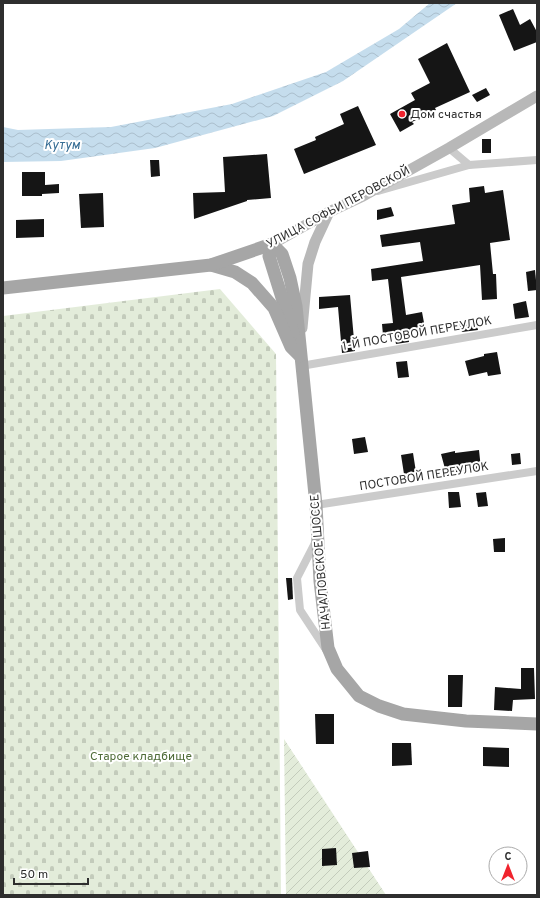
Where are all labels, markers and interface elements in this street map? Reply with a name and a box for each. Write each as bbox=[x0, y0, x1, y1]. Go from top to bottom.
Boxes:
place label: Дом счастья bbox=[410, 107, 482, 123]
marker: Дом счастья bbox=[397, 109, 407, 119]
water label: Кутум bbox=[44, 138, 80, 154]
street label: УЛИЦА СОФЬИ ПЕРОВСКОЙ bbox=[264, 163, 413, 253]
street label: 1-Й ПОСТОВОЙ ПЕРЕУЛОК bbox=[341, 313, 493, 355]
street label: ПОСТОВОЙ ПЕРЕУЛОК bbox=[358, 459, 490, 495]
street label: НАЧАЛОВСКОЕ ШОССЕ bbox=[307, 493, 335, 630]
park label: Старое кладбище bbox=[90, 749, 192, 765]
north arrow bbox=[488, 846, 528, 886]
text: С bbox=[504, 850, 512, 864]
scale bar bbox=[14, 860, 88, 886]
text: 50 m bbox=[20, 867, 48, 883]

